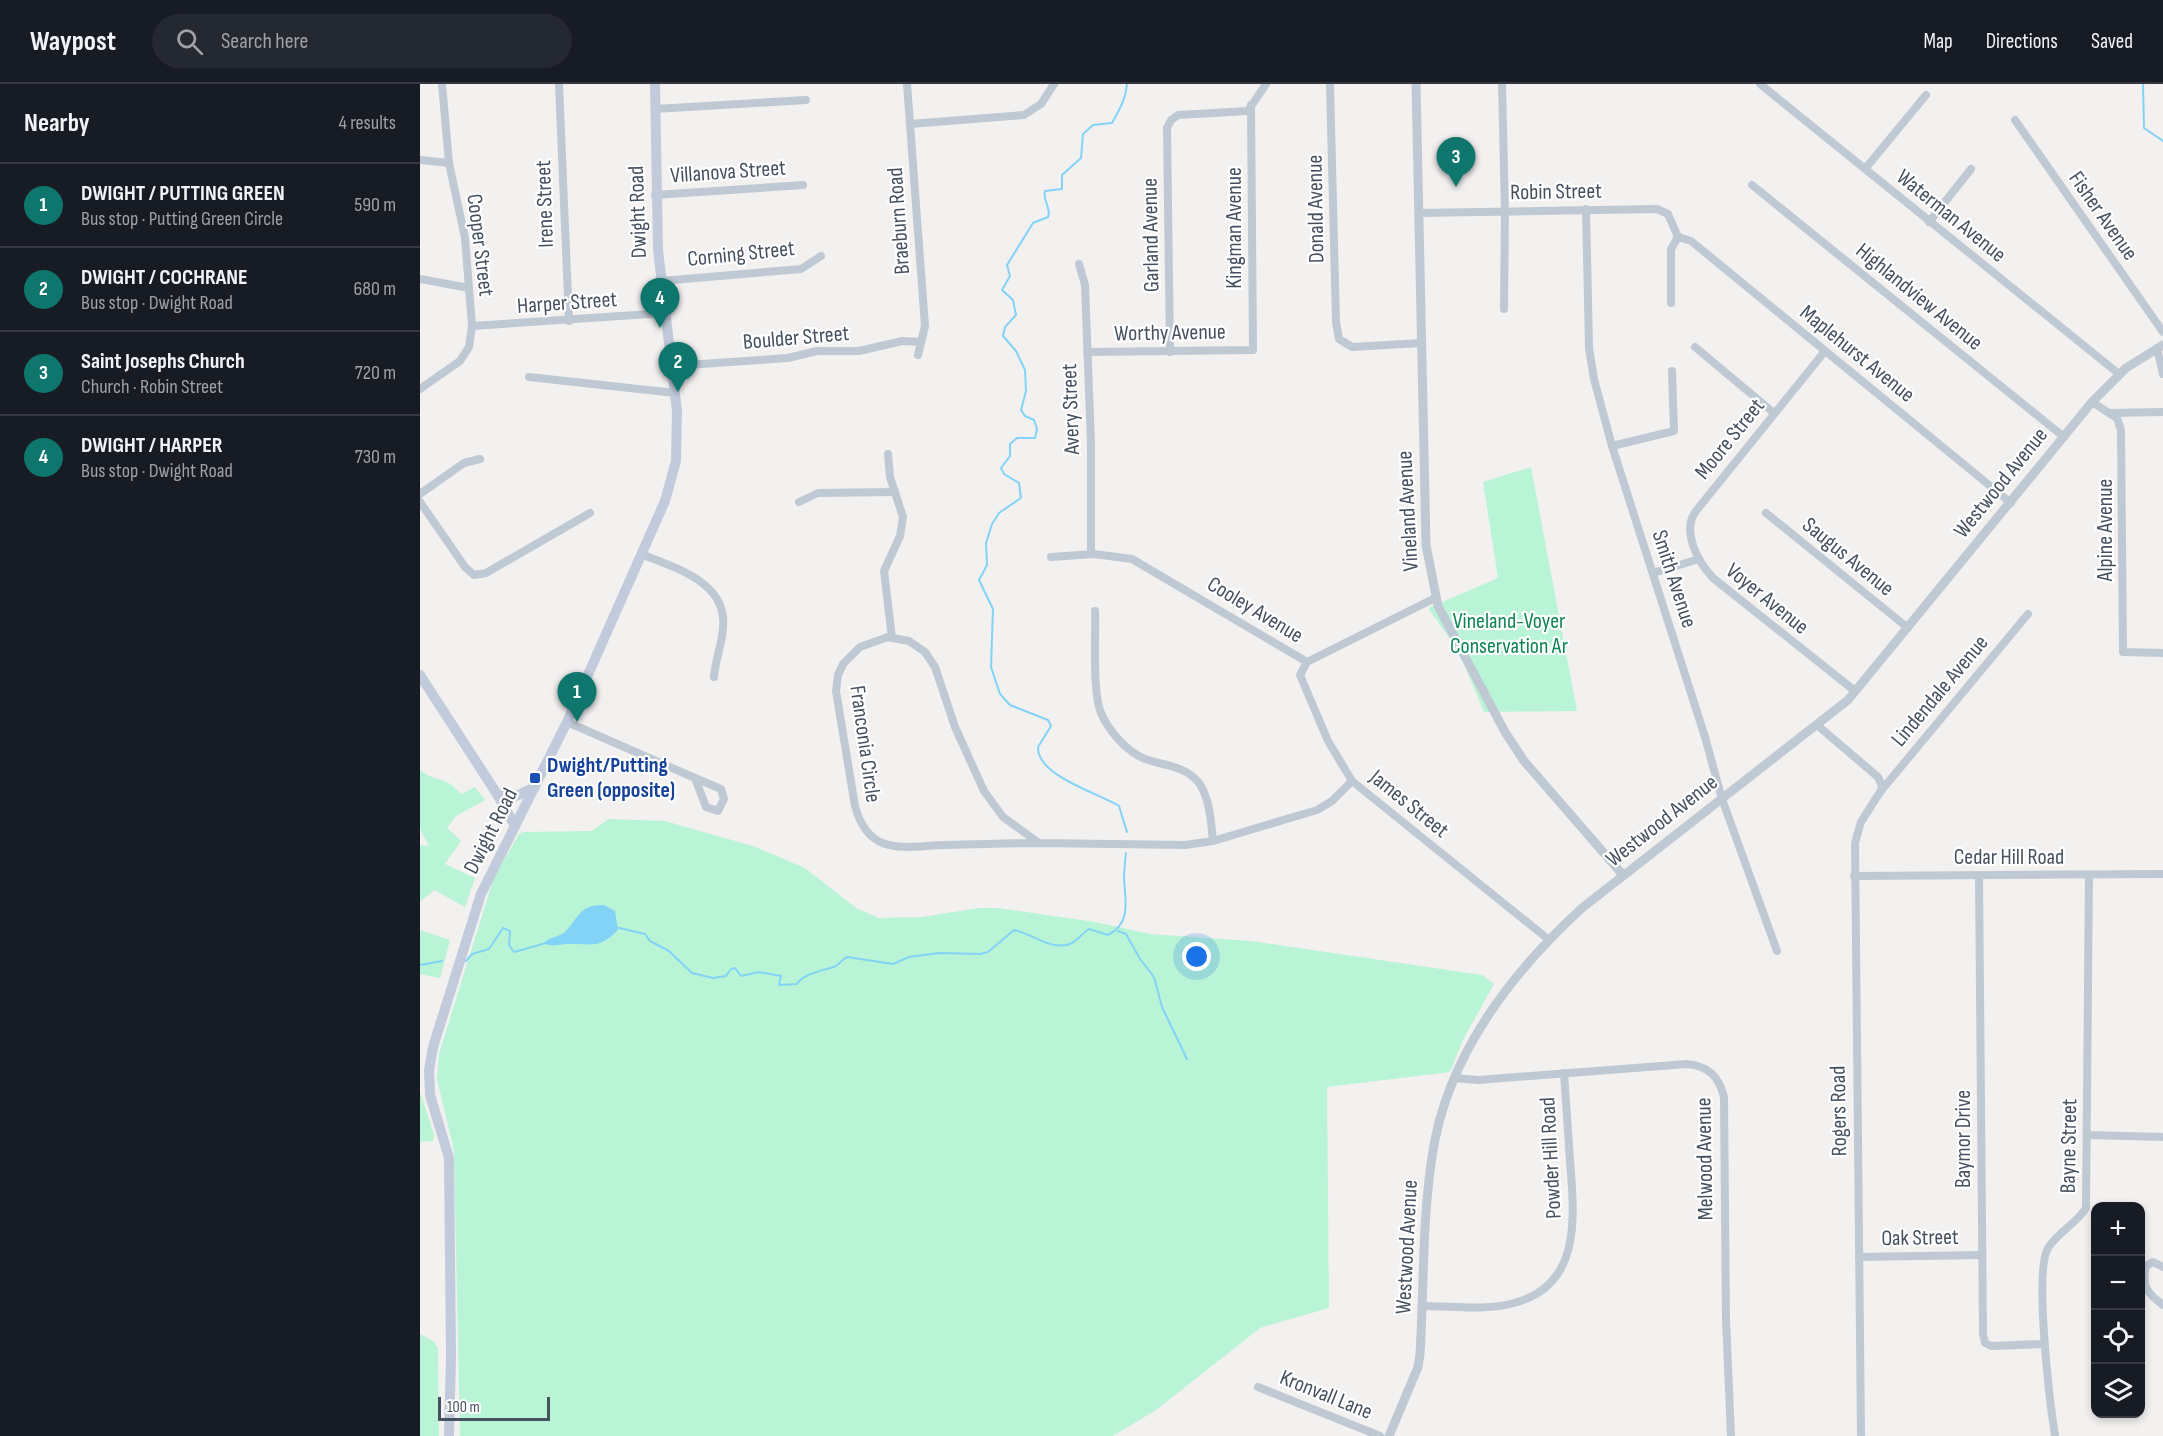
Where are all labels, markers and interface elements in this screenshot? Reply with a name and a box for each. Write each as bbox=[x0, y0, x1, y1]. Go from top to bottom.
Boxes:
search box bbox=[152, 14, 572, 68]
text: Waypost bbox=[30, 25, 116, 58]
icon: search bbox=[173, 25, 206, 58]
text: Search here bbox=[221, 28, 308, 55]
text: Map bbox=[1923, 29, 1953, 54]
text: Directions bbox=[1986, 29, 2058, 54]
text: Saved bbox=[2091, 29, 2133, 54]
text: Nearby bbox=[24, 108, 90, 139]
text: 4 results bbox=[339, 111, 396, 135]
pin: 3 bbox=[1436, 138, 1476, 187]
street label: Villanova Street bbox=[669, 154, 787, 189]
street label: Donald Avenue bbox=[1302, 155, 1330, 263]
street label: Irene Street bbox=[530, 160, 560, 248]
street label: Waterman Avenue bbox=[1891, 164, 2011, 268]
street label: Dwight Road bbox=[623, 165, 653, 259]
street label: Fisher Avenue bbox=[2063, 166, 2143, 266]
street label: Braeburn Road bbox=[882, 167, 916, 275]
street label: Kingman Avenue bbox=[1221, 167, 1248, 289]
street label: Garland Avenue bbox=[1137, 178, 1165, 292]
street label: Robin Street bbox=[1510, 178, 1602, 206]
text: DWIGHT / PUTTING GREEN bbox=[81, 180, 285, 207]
street label: Cooper Street bbox=[460, 192, 500, 298]
text: 1 bbox=[40, 193, 47, 217]
text: 590 m bbox=[354, 193, 396, 217]
text: Bus stop · Putting Green Circle bbox=[81, 207, 283, 231]
street label: Corning Street bbox=[686, 235, 796, 273]
street label: Highlandview Avenue bbox=[1850, 238, 1988, 356]
text: DWIGHT / COCHRANE bbox=[81, 264, 248, 291]
text: 2 bbox=[39, 277, 48, 301]
text: 680 m bbox=[354, 277, 396, 301]
pin: 4 bbox=[640, 278, 680, 328]
street label: Harper Street bbox=[516, 286, 618, 320]
text: Bus stop · Dwight Road bbox=[81, 291, 233, 315]
street label: Maplehurst Avenue bbox=[1794, 299, 1920, 409]
street label: Worthy Avenue bbox=[1114, 319, 1226, 347]
street label: Boulder Street bbox=[742, 320, 850, 356]
pin: 2 bbox=[658, 342, 698, 392]
text: Saint Josephs Church bbox=[81, 348, 245, 375]
text: 3 bbox=[39, 361, 48, 385]
text: 720 m bbox=[355, 361, 396, 385]
street label: Avery Street bbox=[1056, 363, 1086, 456]
text: Church · Robin Street bbox=[81, 375, 223, 399]
street label: Moore Street bbox=[1689, 393, 1771, 485]
street label: Westwood Avenue bbox=[1948, 422, 2054, 544]
text: DWIGHT / HARPER bbox=[81, 432, 223, 459]
text: 4 bbox=[39, 445, 48, 469]
text: 730 m bbox=[355, 445, 396, 469]
street label: Vineland Avenue bbox=[1391, 450, 1425, 572]
text: Bus stop · Dwight Road bbox=[81, 459, 233, 483]
street label: Alpine Avenue bbox=[2092, 479, 2119, 582]
street label: Saugus Avenue bbox=[1797, 512, 1899, 602]
street label: Smith Avenue bbox=[1646, 527, 1702, 631]
street label: Voyer Avenue bbox=[1720, 557, 1814, 641]
street label: Cooley Avenue bbox=[1202, 571, 1308, 649]
park label: Vineland-Voyer Conservation Ar bbox=[1450, 608, 1568, 660]
street label: Lindendale Avenue bbox=[1886, 630, 1994, 752]
pin: 1 bbox=[558, 672, 596, 722]
street label: Franconia Circle bbox=[843, 684, 887, 804]
place label: Dwight/Putting Green (opposite) bbox=[547, 752, 675, 804]
street label: James Street bbox=[1363, 763, 1454, 844]
street label: Westwood Avenue bbox=[1601, 769, 1723, 873]
marker: Dwight/Putting Green (opposite) bbox=[528, 771, 542, 785]
street label: Dwight Road bbox=[458, 784, 524, 878]
street label: Cedar Hill Road bbox=[1954, 844, 2064, 871]
your location bbox=[1182, 942, 1211, 971]
street label: Rogers Road bbox=[1825, 1066, 1853, 1156]
street label: Baymor Drive bbox=[1950, 1090, 1977, 1188]
street label: Powder Hill Road bbox=[1534, 1096, 1568, 1220]
street label: Melwood Avenue bbox=[1690, 1097, 1720, 1221]
street label: Bayne Street bbox=[2055, 1098, 2083, 1194]
street label: Westwood Avenue bbox=[1390, 1179, 1424, 1315]
map controls bbox=[2091, 1202, 2145, 1418]
button: + bbox=[2091, 1202, 2145, 1256]
street label: Oak Street bbox=[1881, 1224, 1959, 1252]
button: − bbox=[2091, 1256, 2145, 1310]
button: locate bbox=[2091, 1310, 2145, 1364]
street label: Kronvall Lane bbox=[1276, 1364, 1376, 1426]
button: layers bbox=[2091, 1364, 2145, 1418]
scale bar bbox=[438, 1394, 550, 1422]
text: 100 m bbox=[447, 1398, 480, 1417]

